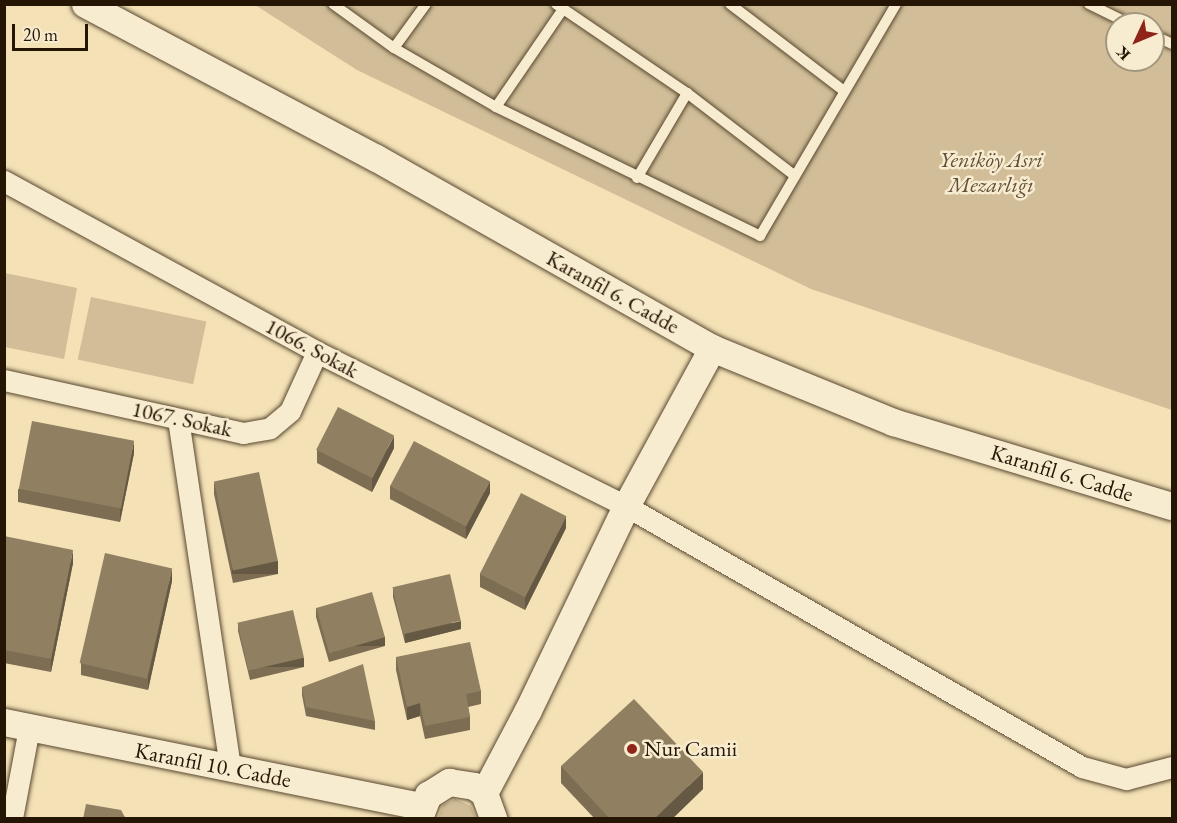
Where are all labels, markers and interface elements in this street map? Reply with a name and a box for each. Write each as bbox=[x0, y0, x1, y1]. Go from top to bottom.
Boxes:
scale bar bbox=[15, 12, 92, 50]
north arrow bbox=[1105, 12, 1165, 72]
text: 20 m bbox=[23, 23, 58, 46]
text: K bbox=[1111, 42, 1135, 65]
park label: Yeniköy Asri Mezarlığı bbox=[939, 146, 1043, 198]
street label: Karanfil 6. Cadde bbox=[542, 245, 684, 339]
street label: 1066. Sokak bbox=[261, 312, 363, 384]
street label: 1067. Sokak bbox=[129, 395, 235, 443]
street label: Karanfil 6. Cadde bbox=[987, 439, 1137, 507]
place label: Nur Camii bbox=[644, 736, 737, 762]
street label: Karanfil 10. Cadde bbox=[133, 737, 293, 793]
marker: Nur Camii bbox=[625, 742, 639, 756]

